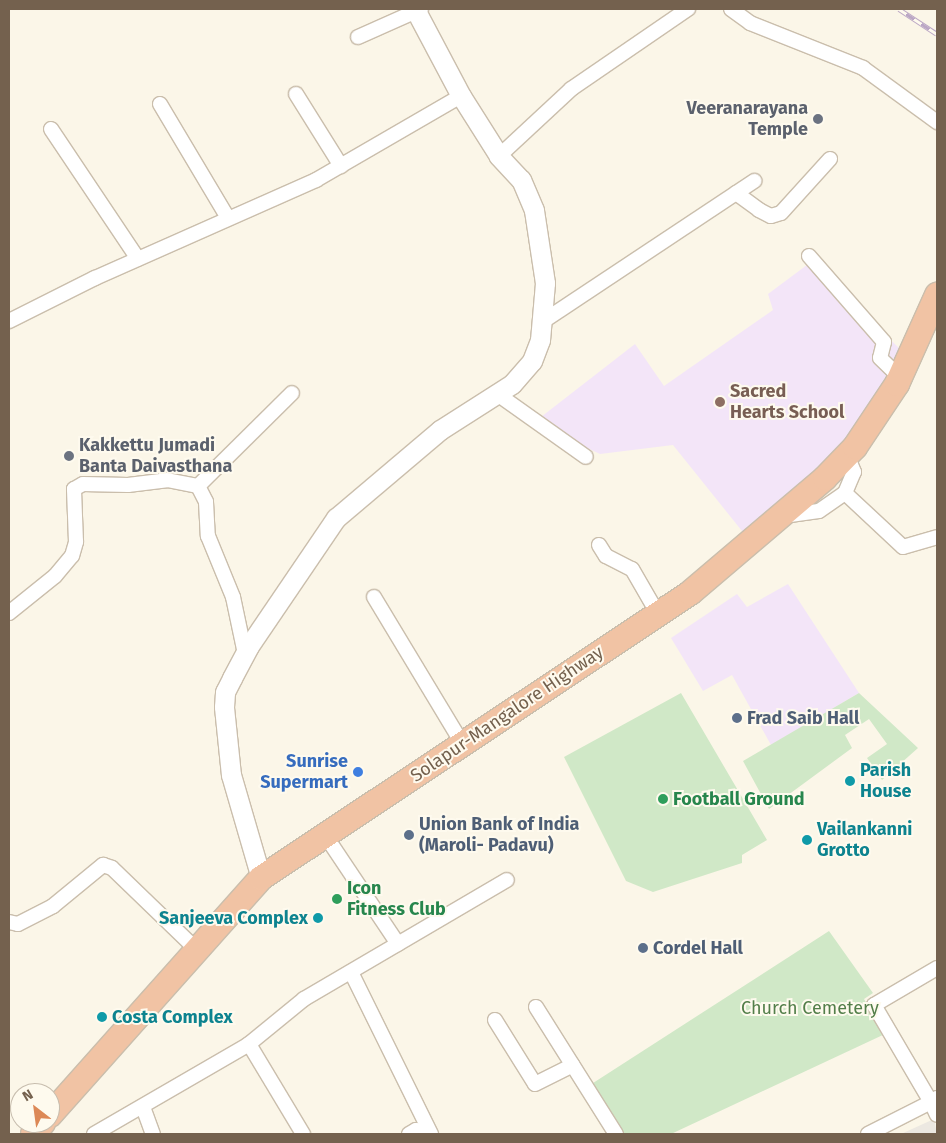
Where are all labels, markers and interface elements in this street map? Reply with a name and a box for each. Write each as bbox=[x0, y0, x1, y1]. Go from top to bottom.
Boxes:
place label: Veeranarayana Temple bbox=[686, 98, 808, 140]
marker: Veeranarayana Temple bbox=[812, 113, 824, 125]
place label: Sacred Hearts School bbox=[730, 381, 844, 424]
marker: Sacred Hearts School bbox=[714, 396, 726, 408]
place label: Kakkettu Jumadi Banta Daivasthana bbox=[79, 435, 232, 478]
marker: Kakkettu Jumadi Banta Daivasthana bbox=[63, 450, 75, 462]
street label: Solapur-Mangalore Highway bbox=[406, 641, 608, 787]
place label: Frad Saib Hall bbox=[747, 707, 859, 729]
marker: Frad Saib Hall bbox=[731, 712, 743, 724]
place label: Sunrise Supermart bbox=[260, 751, 348, 794]
place label: Parish House bbox=[860, 760, 911, 802]
marker: Sunrise Supermart bbox=[352, 766, 364, 778]
marker: Parish House bbox=[844, 775, 856, 787]
place label: Football Ground bbox=[673, 788, 805, 810]
marker: Football Ground bbox=[657, 793, 669, 805]
place label: Union Bank of India (Maroli- Padavu) bbox=[419, 814, 579, 856]
place label: Vailankanni Grotto bbox=[817, 819, 912, 862]
marker: Union Bank of India (Maroli- Padavu) bbox=[403, 829, 415, 841]
marker: Vailankanni Grotto bbox=[801, 834, 813, 846]
place label: Icon Fitness Club bbox=[347, 878, 446, 921]
marker: Icon Fitness Club bbox=[331, 893, 343, 905]
place label: Sanjeeva Complex bbox=[159, 907, 308, 929]
marker: Sanjeeva Complex bbox=[312, 912, 324, 924]
place label: Cordel Hall bbox=[653, 937, 743, 959]
marker: Cordel Hall bbox=[637, 942, 649, 954]
park label: Church Cemetery bbox=[741, 997, 879, 1019]
place label: Costa Complex bbox=[112, 1006, 233, 1028]
marker: Costa Complex bbox=[96, 1011, 108, 1023]
north arrow bbox=[10, 1083, 60, 1133]
text: N bbox=[19, 1086, 36, 1105]

